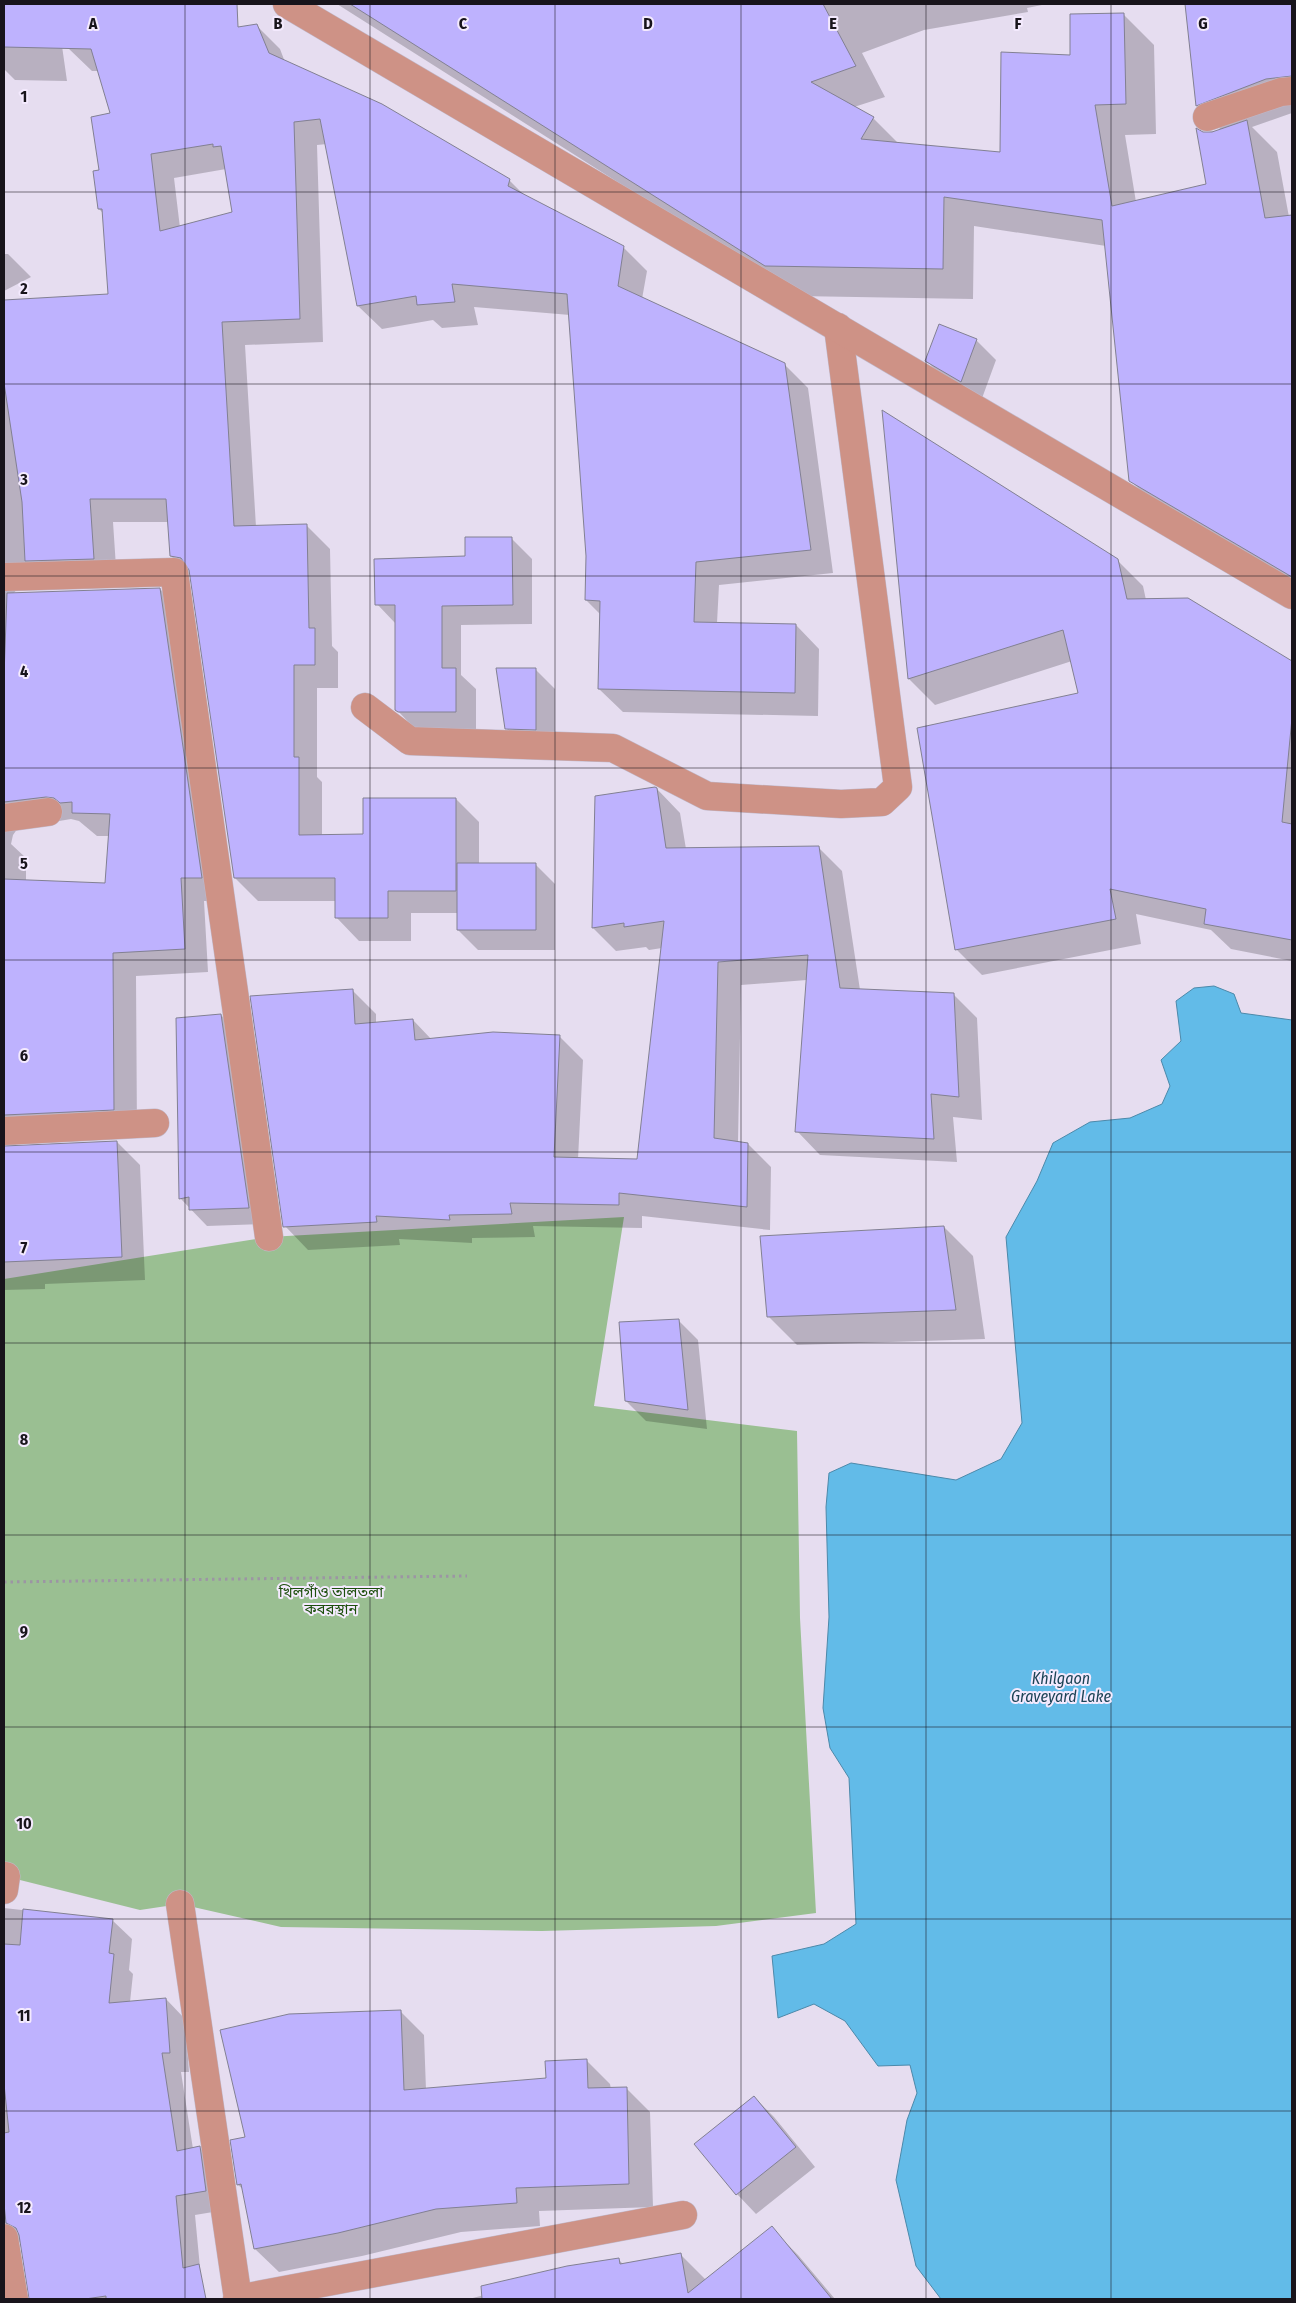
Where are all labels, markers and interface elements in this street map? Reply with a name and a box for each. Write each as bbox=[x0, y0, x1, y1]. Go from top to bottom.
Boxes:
text: A bbox=[88, 14, 98, 33]
text: B bbox=[274, 14, 283, 33]
text: C bbox=[459, 14, 468, 33]
text: D bbox=[643, 14, 653, 33]
text: E bbox=[829, 14, 837, 33]
text: F bbox=[1014, 14, 1022, 33]
text: G bbox=[1198, 14, 1208, 33]
text: 1 bbox=[21, 87, 27, 106]
text: 2 bbox=[19, 279, 28, 298]
text: 3 bbox=[19, 470, 28, 489]
text: 4 bbox=[20, 662, 28, 681]
text: 5 bbox=[20, 854, 28, 873]
text: 6 bbox=[20, 1046, 28, 1065]
text: 7 bbox=[21, 1238, 28, 1257]
text: 8 bbox=[20, 1430, 29, 1449]
park label: খিলগাঁও তালতলা কবরস্থান bbox=[278, 1583, 384, 1618]
text: 9 bbox=[20, 1622, 28, 1641]
water label: Khilgaon Graveyard Lake bbox=[1011, 1669, 1111, 1706]
text: 10 bbox=[16, 1814, 32, 1833]
text: 11 bbox=[17, 2006, 31, 2025]
text: 12 bbox=[17, 2198, 32, 2217]

